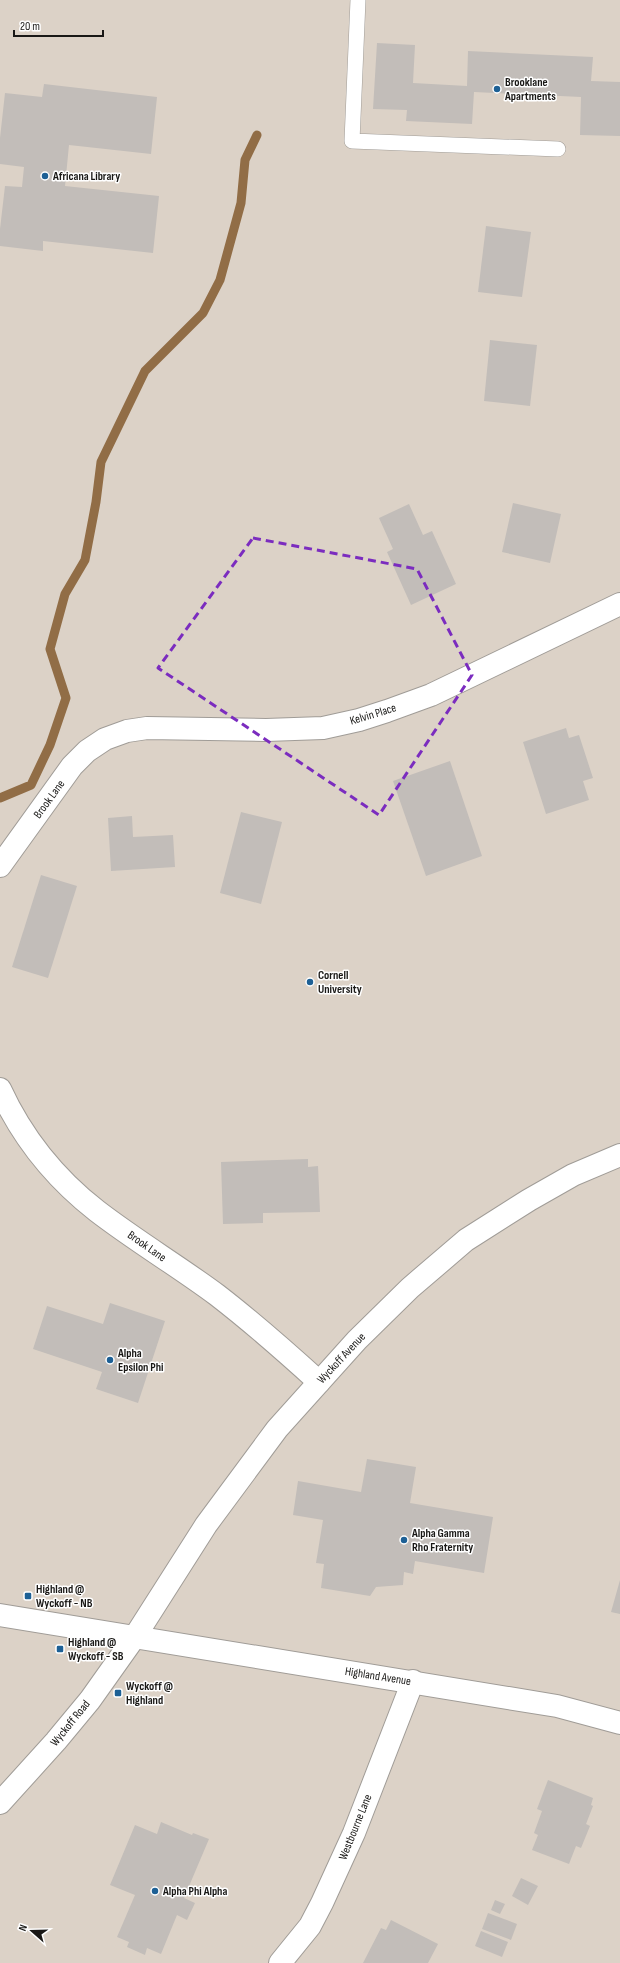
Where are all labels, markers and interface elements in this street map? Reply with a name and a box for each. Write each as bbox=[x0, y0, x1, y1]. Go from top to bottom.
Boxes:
scale bar bbox=[14, 12, 103, 38]
text: 20 m bbox=[20, 19, 40, 34]
place label: Brooklane Apartments bbox=[504, 75, 556, 104]
marker: Brooklane Apartments bbox=[492, 84, 502, 94]
place label: Africana Library bbox=[52, 169, 120, 184]
marker: Africana Library bbox=[40, 171, 50, 181]
street label: Kelvin Place bbox=[348, 700, 398, 729]
street label: Brook Lane bbox=[30, 777, 69, 822]
place label: Cornell University bbox=[318, 968, 362, 997]
marker: Cornell University bbox=[305, 977, 315, 987]
street label: Brook Lane bbox=[124, 1228, 169, 1265]
street label: Wyckoff Avenue bbox=[314, 1330, 369, 1387]
place label: Alpha Epsilon Phi bbox=[117, 1346, 164, 1375]
marker: Alpha Epsilon Phi bbox=[105, 1355, 115, 1365]
place label: Alpha Gamma Rho Fraternity bbox=[411, 1526, 473, 1555]
marker: Alpha Gamma Rho Fraternity bbox=[399, 1535, 409, 1545]
place label: Highland @ Wyckoff - NB bbox=[36, 1582, 93, 1611]
marker: Highland @ Wyckoff - NB bbox=[23, 1591, 33, 1601]
place label: Highland @ Wyckoff - SB bbox=[68, 1635, 124, 1664]
marker: Highland @ Wyckoff - SB bbox=[55, 1644, 65, 1654]
street label: Highland Avenue bbox=[344, 1664, 412, 1689]
place label: Wyckoff @ Highland bbox=[126, 1679, 173, 1708]
marker: Wyckoff @ Highland bbox=[113, 1688, 123, 1698]
street label: Wyckoff Road bbox=[47, 1697, 94, 1749]
street label: Westbourne Lane bbox=[335, 1792, 376, 1862]
place label: Alpha Phi Alpha bbox=[162, 1884, 227, 1899]
marker: Alpha Phi Alpha bbox=[150, 1886, 160, 1896]
north arrow bbox=[12, 1911, 52, 1951]
text: N bbox=[16, 1923, 30, 1933]

